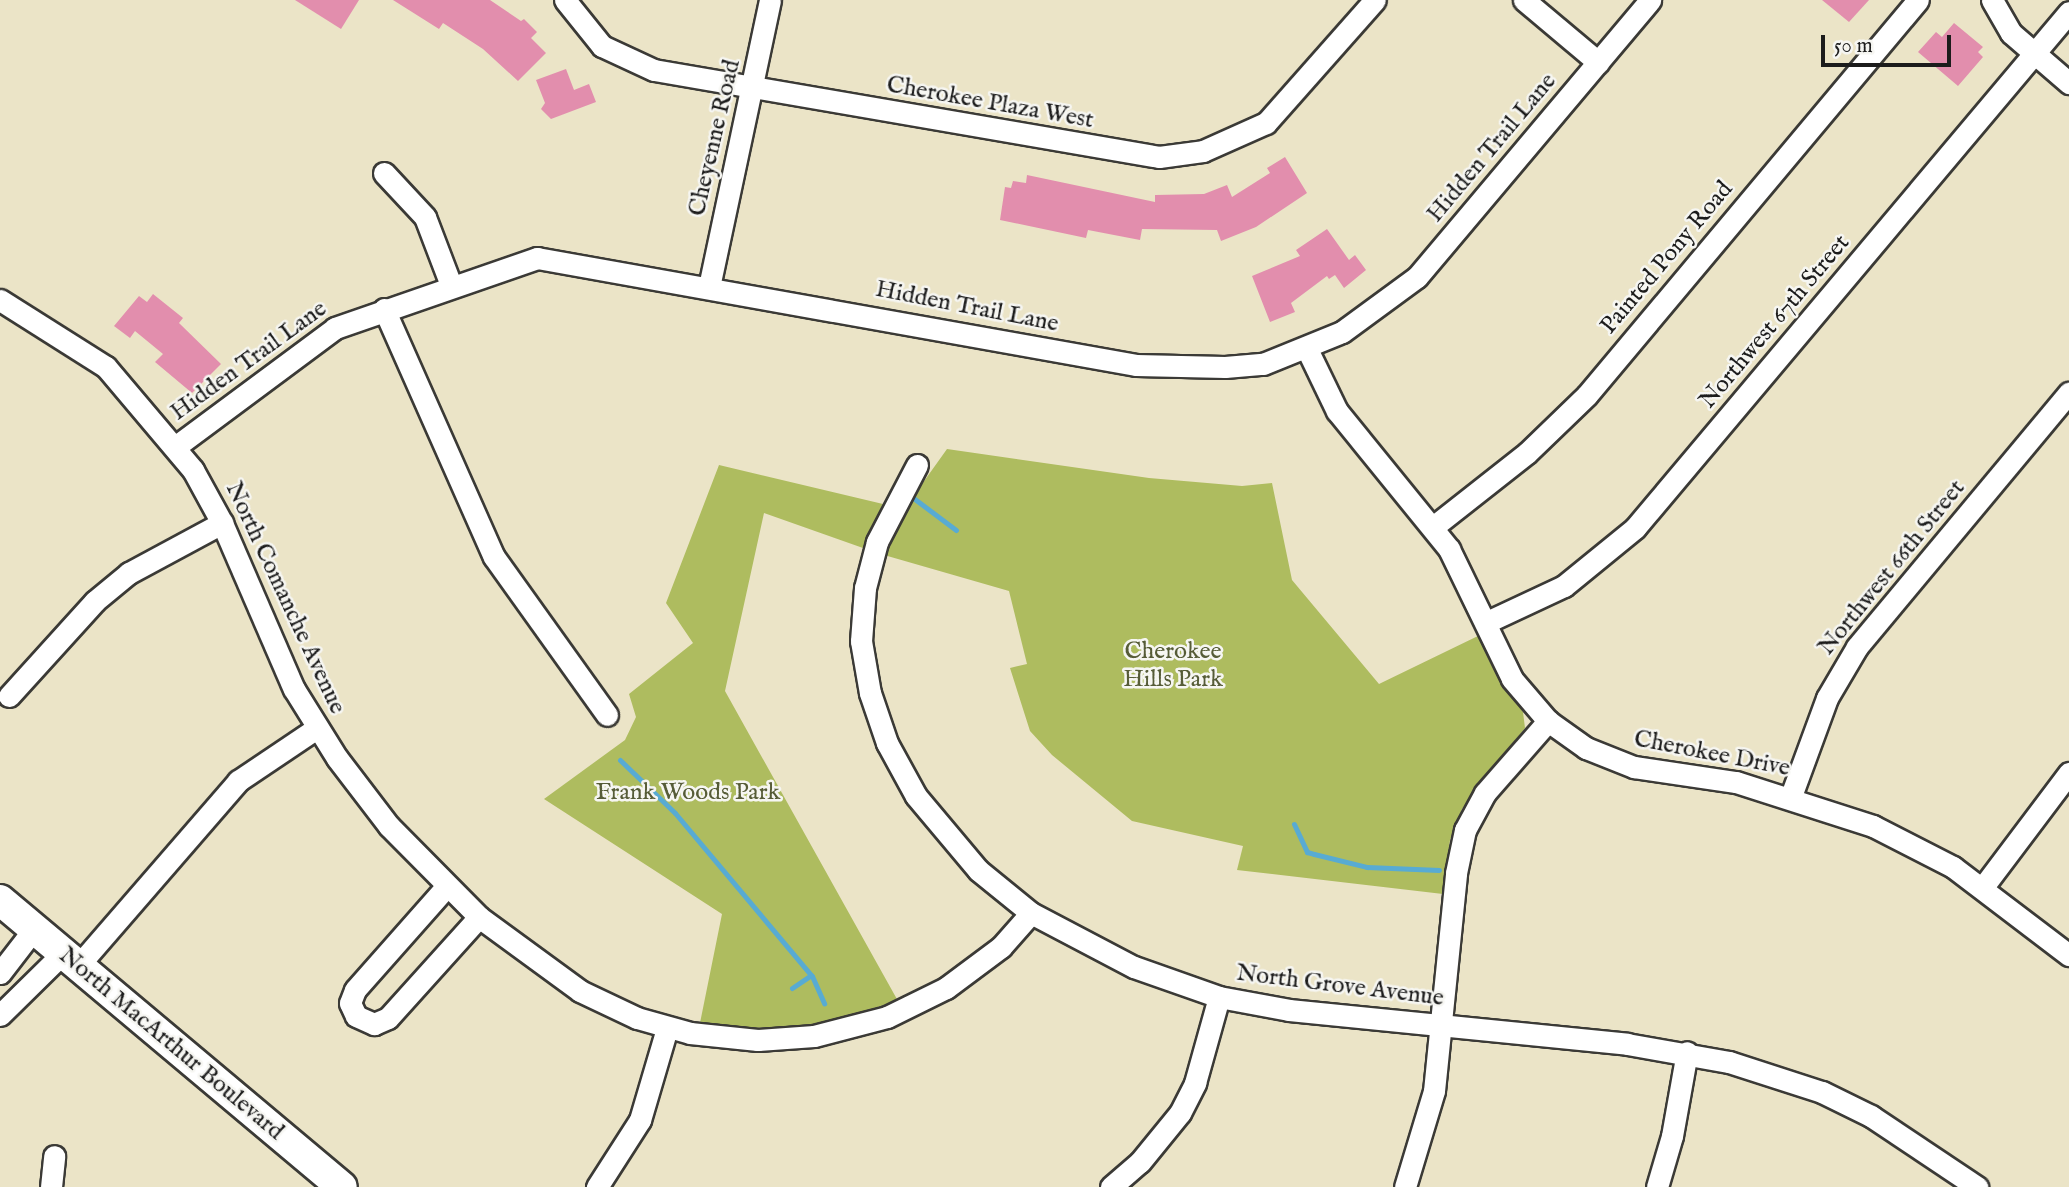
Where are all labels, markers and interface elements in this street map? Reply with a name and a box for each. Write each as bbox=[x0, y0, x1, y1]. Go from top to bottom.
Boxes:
scale bar bbox=[1824, 21, 1954, 65]
text: 50 m bbox=[1834, 33, 1873, 60]
street label: Cheyenne Road bbox=[683, 57, 747, 219]
street label: Hidden Trail Lane bbox=[1421, 68, 1563, 228]
street label: Cherokee Plaza West bbox=[884, 71, 1096, 135]
street label: Painted Pony Road bbox=[1595, 176, 1739, 340]
street label: Northwest 67th Street bbox=[1694, 229, 1856, 415]
street label: Hidden Trail Lane bbox=[873, 275, 1061, 339]
street label: Hidden Trail Lane bbox=[165, 295, 333, 427]
street label: Northwest 66th Street bbox=[1812, 475, 1972, 661]
street label: North Comanche Avenue bbox=[219, 478, 351, 718]
park label: Cherokee Hills Park bbox=[1123, 638, 1223, 694]
street label: Cherokee Drive bbox=[1632, 725, 1792, 783]
park label: Frank Woods Park bbox=[596, 779, 780, 807]
street label: North MacArthur Boulevard bbox=[53, 941, 289, 1147]
street label: North Grove Avenue bbox=[1235, 959, 1445, 1013]

